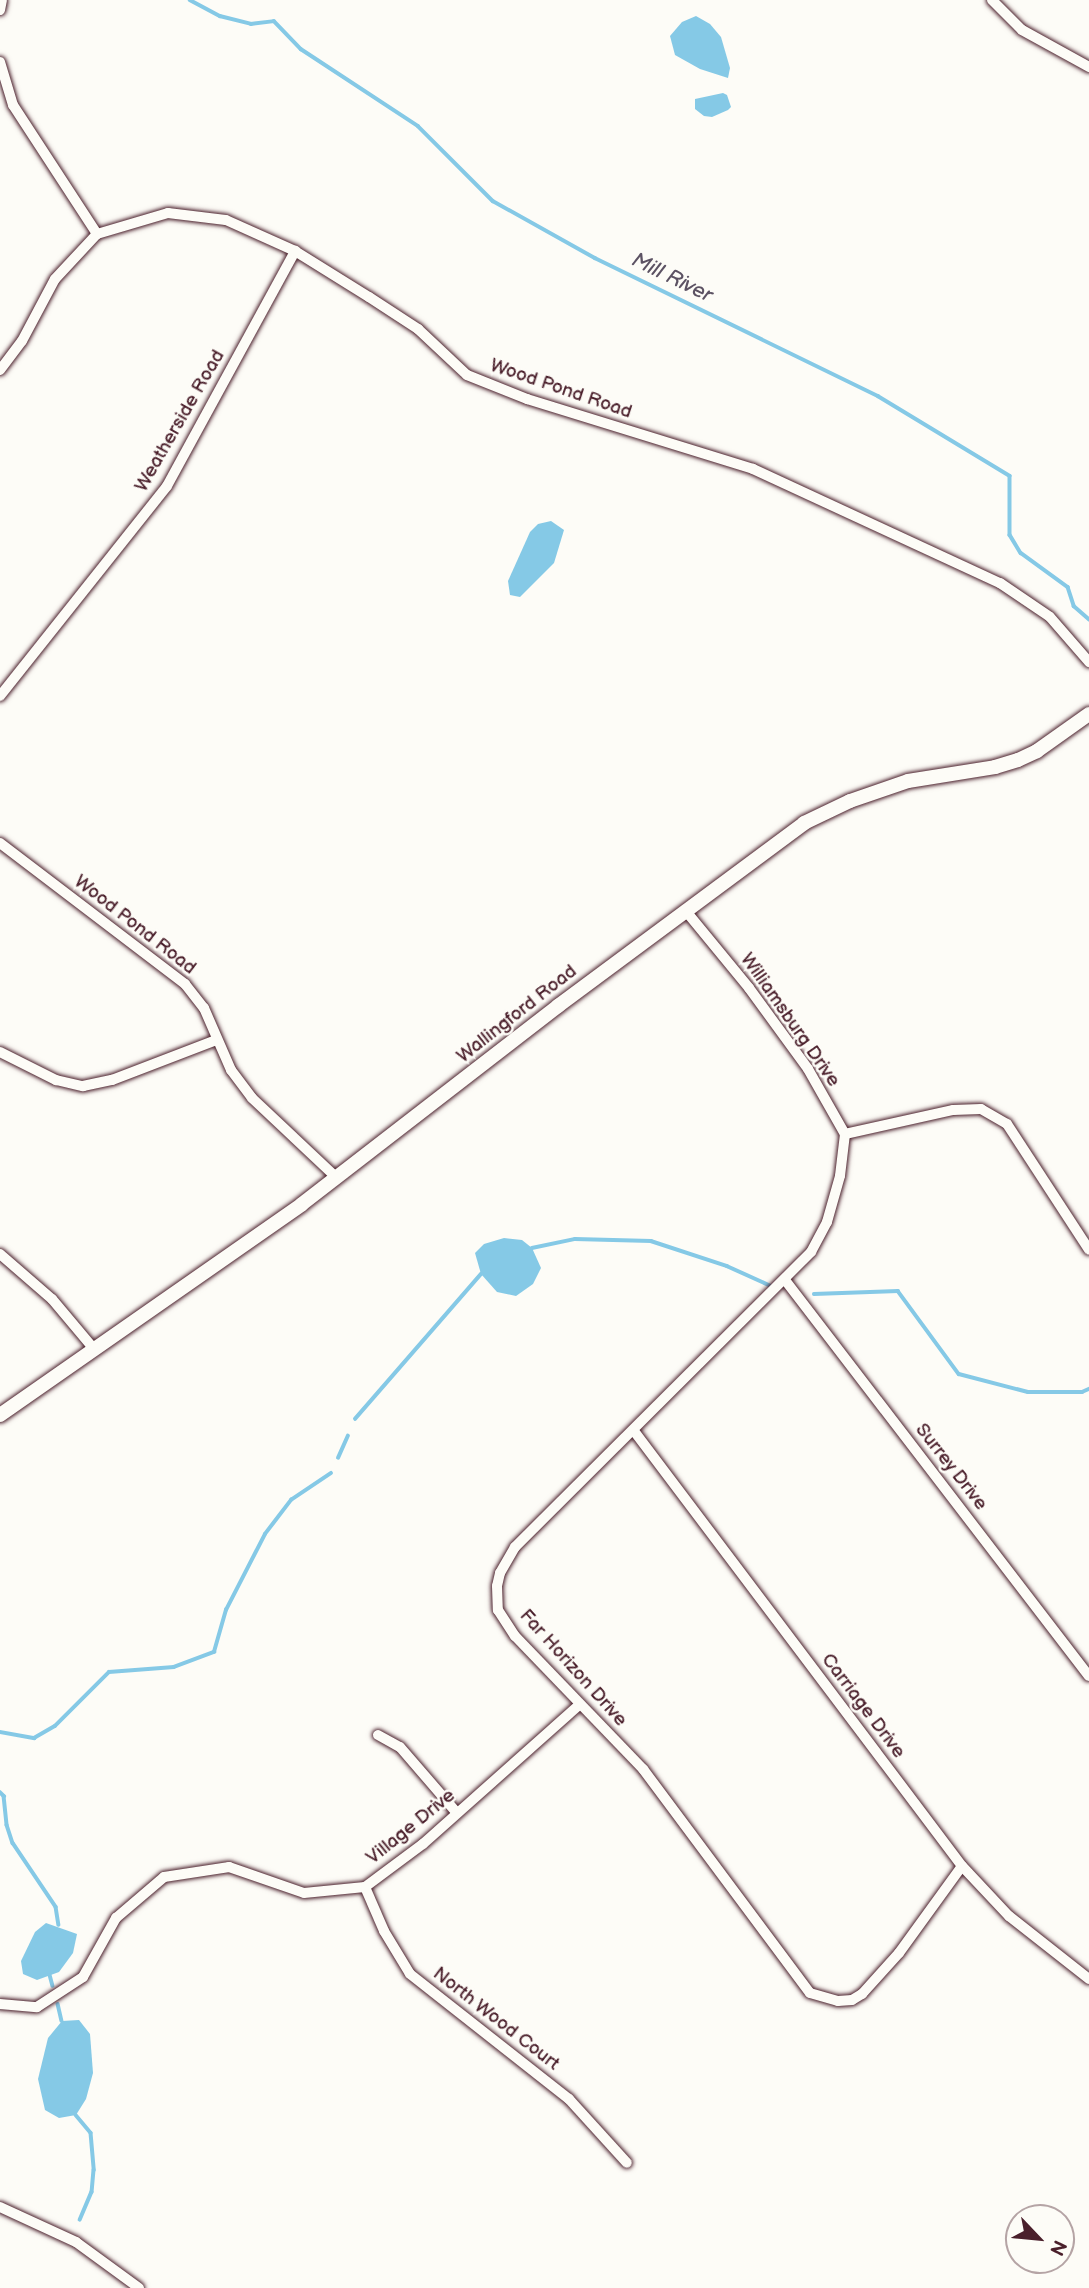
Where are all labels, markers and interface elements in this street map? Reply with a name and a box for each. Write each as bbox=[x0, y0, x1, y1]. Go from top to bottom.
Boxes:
water label: Mill River bbox=[627, 248, 717, 308]
street label: Weatherside Road bbox=[130, 346, 230, 496]
street label: Wood Pond Road bbox=[487, 354, 635, 424]
street label: Wood Pond Road bbox=[69, 870, 201, 980]
street label: Williamsburg Drive bbox=[735, 949, 845, 1091]
street label: Wallingford Road bbox=[452, 960, 582, 1068]
street label: Surrey Drive bbox=[910, 1419, 992, 1515]
street label: Far Horizon Drive bbox=[514, 1605, 632, 1731]
street label: Carriage Drive bbox=[816, 1649, 910, 1763]
street label: Village Drive bbox=[362, 1784, 460, 1870]
street label: North Wood Court bbox=[428, 1962, 564, 2076]
north arrow bbox=[1005, 2204, 1075, 2274]
text: N bbox=[1044, 2236, 1071, 2259]

